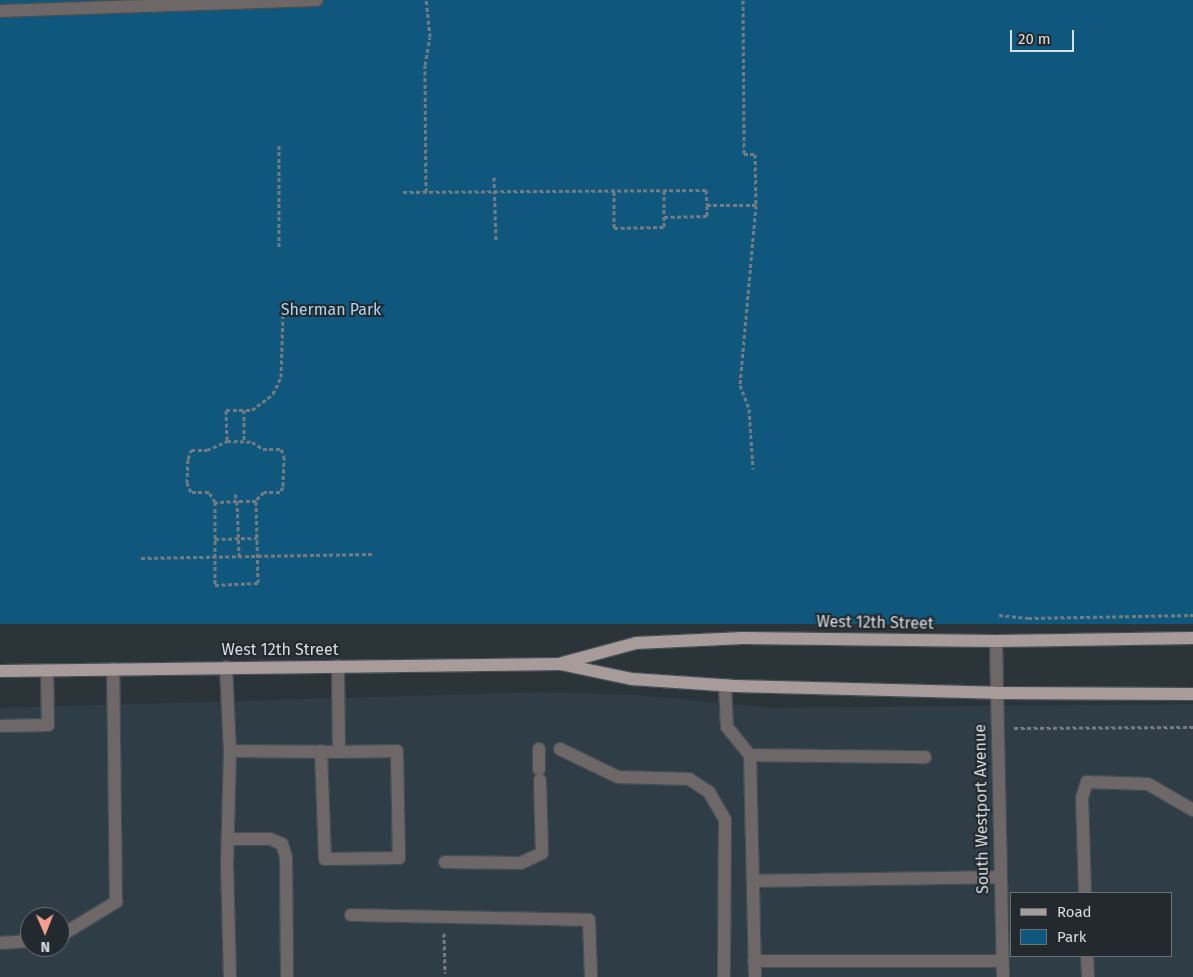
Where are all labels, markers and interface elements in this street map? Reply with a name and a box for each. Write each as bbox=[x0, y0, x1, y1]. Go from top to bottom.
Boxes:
scale bar bbox=[1013, 20, 1077, 52]
text: 20 m bbox=[1018, 30, 1051, 48]
park label: Sherman Park bbox=[281, 300, 381, 320]
street label: West 12th Street bbox=[816, 612, 934, 634]
street label: West 12th Street bbox=[222, 640, 338, 660]
street label: South Westport Avenue bbox=[971, 724, 993, 894]
legend bbox=[1010, 892, 1173, 957]
text: Road bbox=[1057, 903, 1092, 921]
north arrow bbox=[20, 907, 70, 957]
text: Park bbox=[1057, 928, 1087, 946]
text: N bbox=[40, 938, 50, 955]

